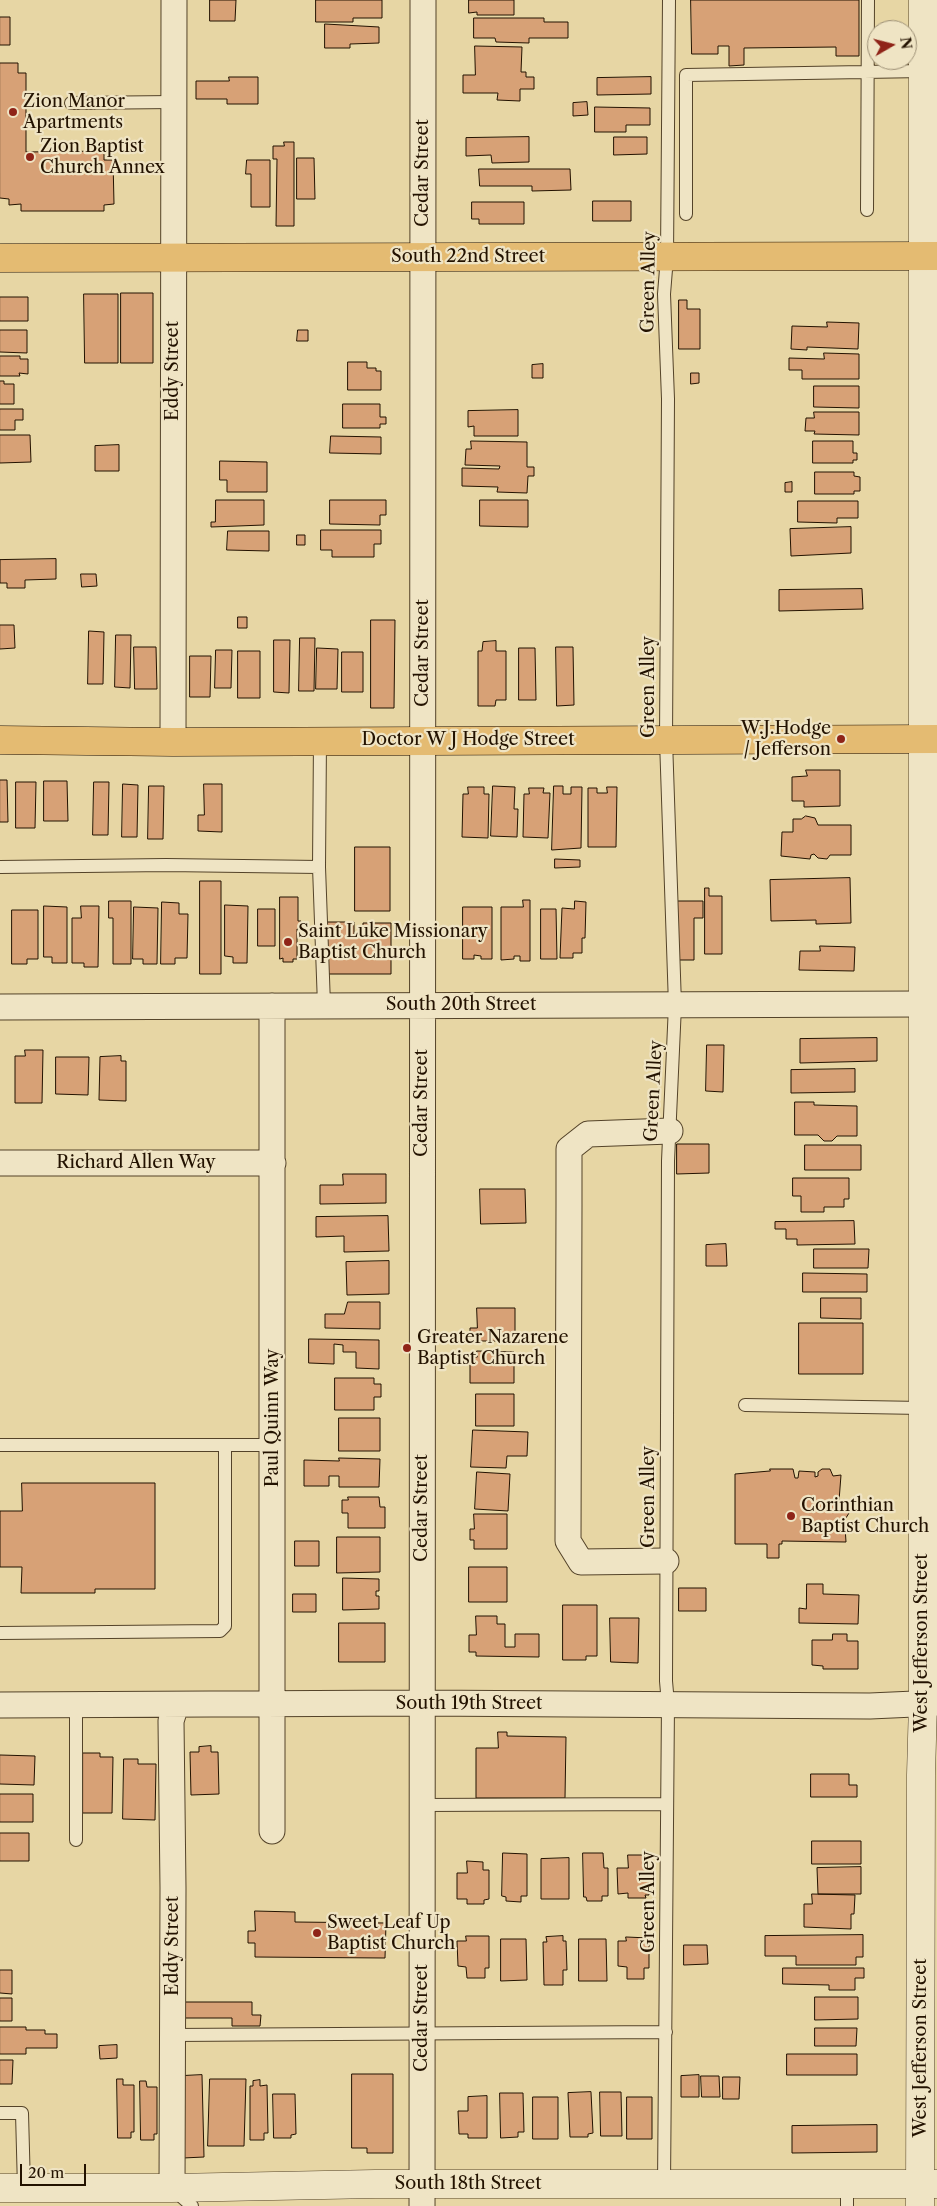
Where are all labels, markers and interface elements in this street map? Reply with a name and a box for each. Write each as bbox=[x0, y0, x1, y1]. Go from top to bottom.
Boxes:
north arrow bbox=[867, 20, 917, 70]
text: N bbox=[896, 36, 916, 50]
place label: Zion Manor Apartments bbox=[23, 91, 125, 134]
marker: Zion Manor Apartments bbox=[7, 106, 19, 118]
street label: Cedar Street bbox=[412, 119, 434, 227]
place label: Zion Baptist Church Annex bbox=[40, 136, 165, 178]
marker: Zion Baptist Church Annex bbox=[24, 151, 36, 163]
street label: Green Alley bbox=[637, 231, 661, 333]
street label: South 22nd Street bbox=[391, 246, 545, 268]
street label: Eddy Street bbox=[162, 321, 184, 421]
street label: Cedar Street bbox=[412, 599, 434, 707]
street label: Green Alley bbox=[638, 636, 660, 738]
place label: W.J.Hodge / Jefferson bbox=[741, 718, 831, 761]
street label: Doctor W J Hodge Street bbox=[362, 729, 574, 751]
marker: W.J.Hodge / Jefferson bbox=[835, 733, 847, 745]
place label: Saint Luke Missionary Baptist Church bbox=[298, 921, 488, 964]
marker: Saint Luke Missionary Baptist Church bbox=[282, 936, 294, 948]
street label: South 20th Street bbox=[386, 994, 536, 1016]
street label: Green Alley bbox=[641, 1040, 667, 1142]
street label: Cedar Street bbox=[411, 1049, 433, 1157]
street label: Richard Allen Way bbox=[56, 1152, 216, 1174]
place label: Greater Nazarene Baptist Church bbox=[417, 1327, 569, 1370]
marker: Greater Nazarene Baptist Church bbox=[401, 1342, 413, 1354]
street label: Paul Quinn Way bbox=[262, 1349, 284, 1487]
street label: Green Alley bbox=[638, 1446, 660, 1548]
street label: Cedar Street bbox=[411, 1454, 433, 1562]
place label: Corinthian Baptist Church bbox=[801, 1495, 929, 1538]
marker: Corinthian Baptist Church bbox=[785, 1510, 797, 1522]
street label: West Jefferson Street bbox=[911, 1553, 933, 1733]
street label: South 19th Street bbox=[396, 1693, 542, 1715]
street label: Green Alley bbox=[638, 1851, 660, 1953]
street label: Eddy Street bbox=[162, 1896, 184, 1996]
place label: Sweet Leaf Up Baptist Church bbox=[327, 1912, 455, 1955]
marker: Sweet Leaf Up Baptist Church bbox=[311, 1927, 323, 1939]
street label: West Jefferson Street bbox=[910, 1958, 932, 2138]
street label: Cedar Street bbox=[411, 1964, 433, 2072]
scale bar bbox=[22, 2154, 89, 2186]
text: 20 m bbox=[28, 2163, 64, 2182]
street label: South 18th Street bbox=[394, 2173, 542, 2195]

